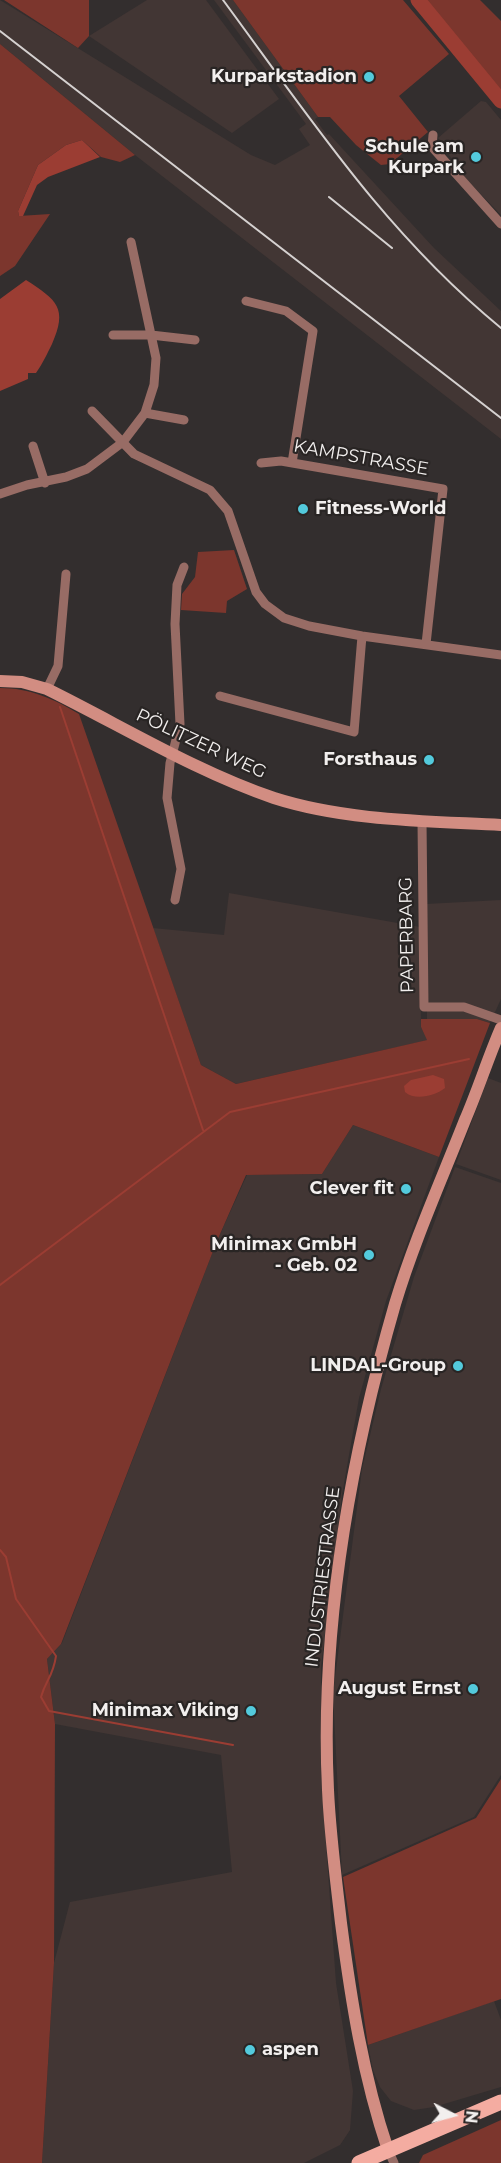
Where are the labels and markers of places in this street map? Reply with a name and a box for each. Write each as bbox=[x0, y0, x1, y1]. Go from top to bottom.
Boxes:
place label: Kurparkstadion bbox=[211, 66, 357, 88]
marker: Kurparkstadion bbox=[362, 70, 376, 84]
place label: Schule am Kurpark bbox=[365, 136, 464, 178]
marker: Schule am Kurpark bbox=[469, 150, 483, 164]
place label: Fitness-World bbox=[315, 498, 447, 520]
marker: Fitness-World bbox=[296, 502, 310, 516]
place label: Forsthaus bbox=[323, 749, 417, 771]
marker: Forsthaus bbox=[422, 753, 436, 767]
place label: Clever fit bbox=[309, 1178, 394, 1200]
marker: Clever fit bbox=[399, 1182, 413, 1196]
place label: Minimax GmbH - Geb. 02 bbox=[211, 1234, 357, 1276]
marker: Minimax GmbH - Geb. 02 bbox=[362, 1248, 376, 1262]
place label: LINDAL-Group bbox=[310, 1355, 446, 1377]
marker: LINDAL-Group bbox=[451, 1359, 465, 1373]
place label: August Ernst bbox=[338, 1678, 461, 1700]
marker: August Ernst bbox=[466, 1682, 480, 1696]
place label: Minimax Viking bbox=[92, 1700, 239, 1722]
marker: Minimax Viking bbox=[244, 1704, 258, 1718]
place label: aspen bbox=[262, 2039, 319, 2061]
marker: aspen bbox=[243, 2043, 257, 2057]

